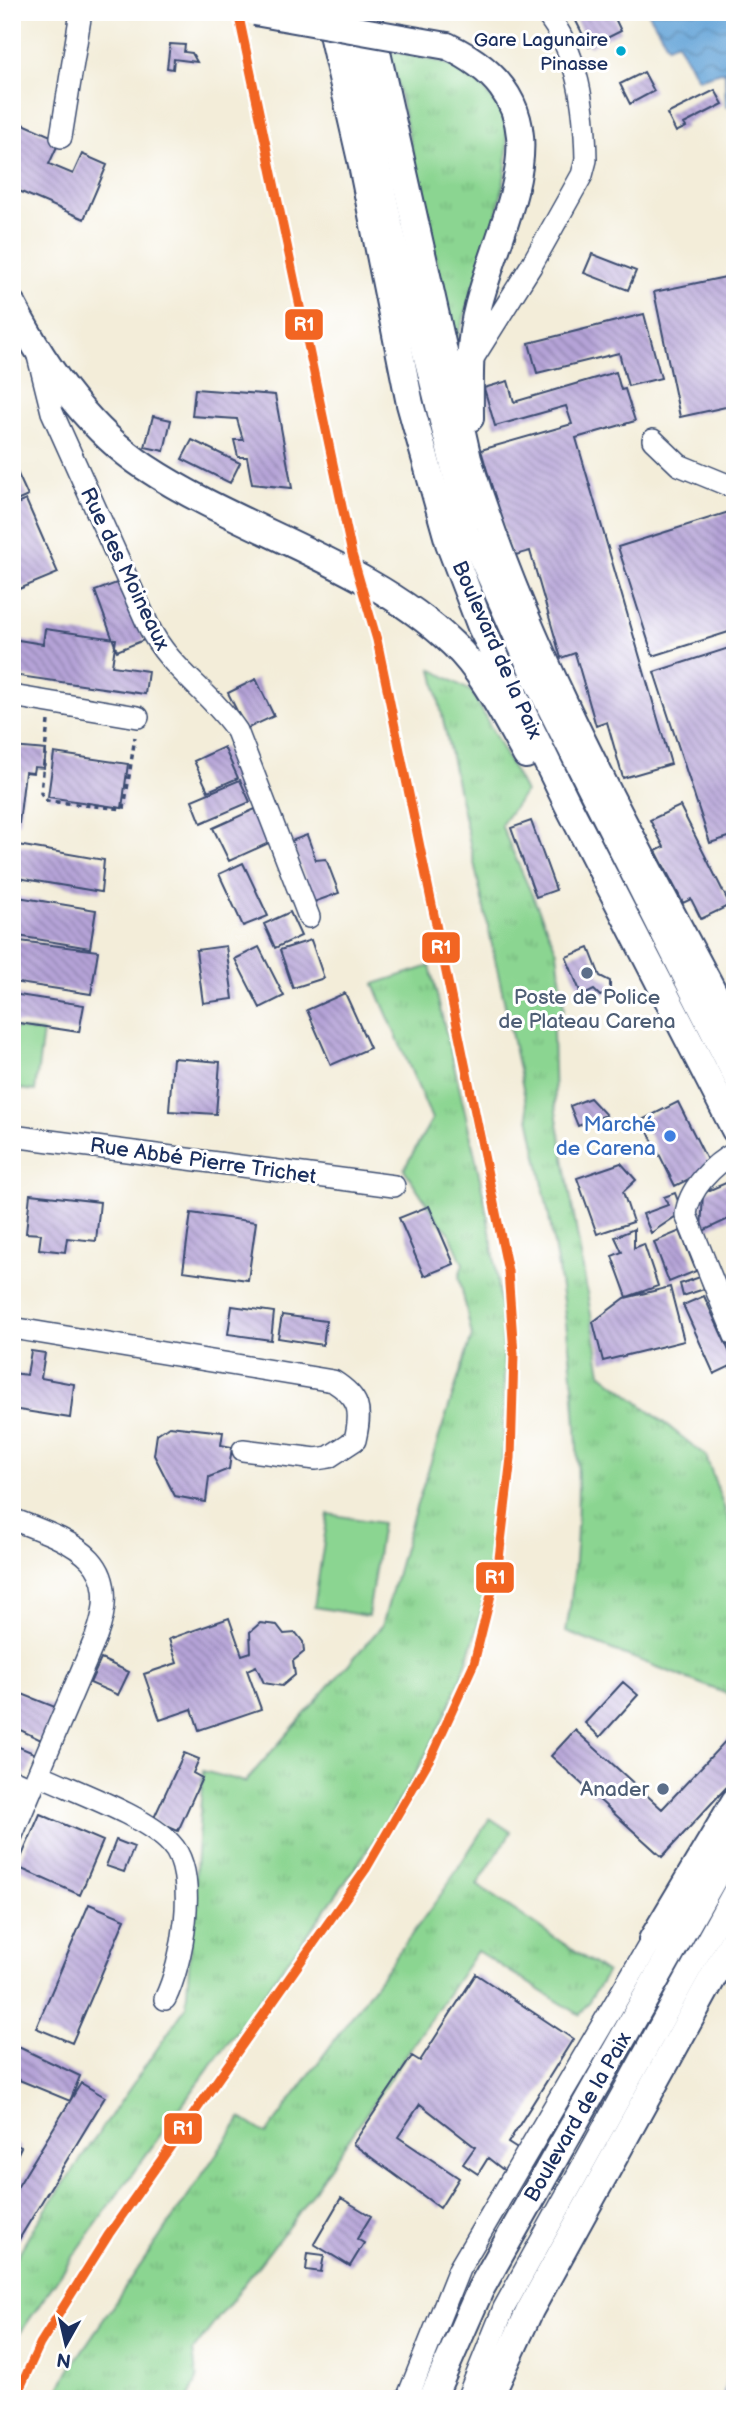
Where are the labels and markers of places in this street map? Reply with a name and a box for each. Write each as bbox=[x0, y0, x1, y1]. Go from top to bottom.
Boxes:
place label: Gare Lagunaire Pinasse bbox=[474, 29, 608, 76]
marker: Gare Lagunaire Pinasse bbox=[614, 44, 628, 58]
marker: Poste de Police de Plateau Carena bbox=[579, 965, 595, 981]
place label: Poste de Police de Plateau Carena bbox=[498, 985, 676, 1034]
place label: Marché de Carena bbox=[556, 1112, 656, 1161]
marker: Marché de Carena bbox=[662, 1128, 678, 1144]
place label: Anader bbox=[580, 1777, 649, 1802]
marker: Anader bbox=[655, 1781, 671, 1797]

